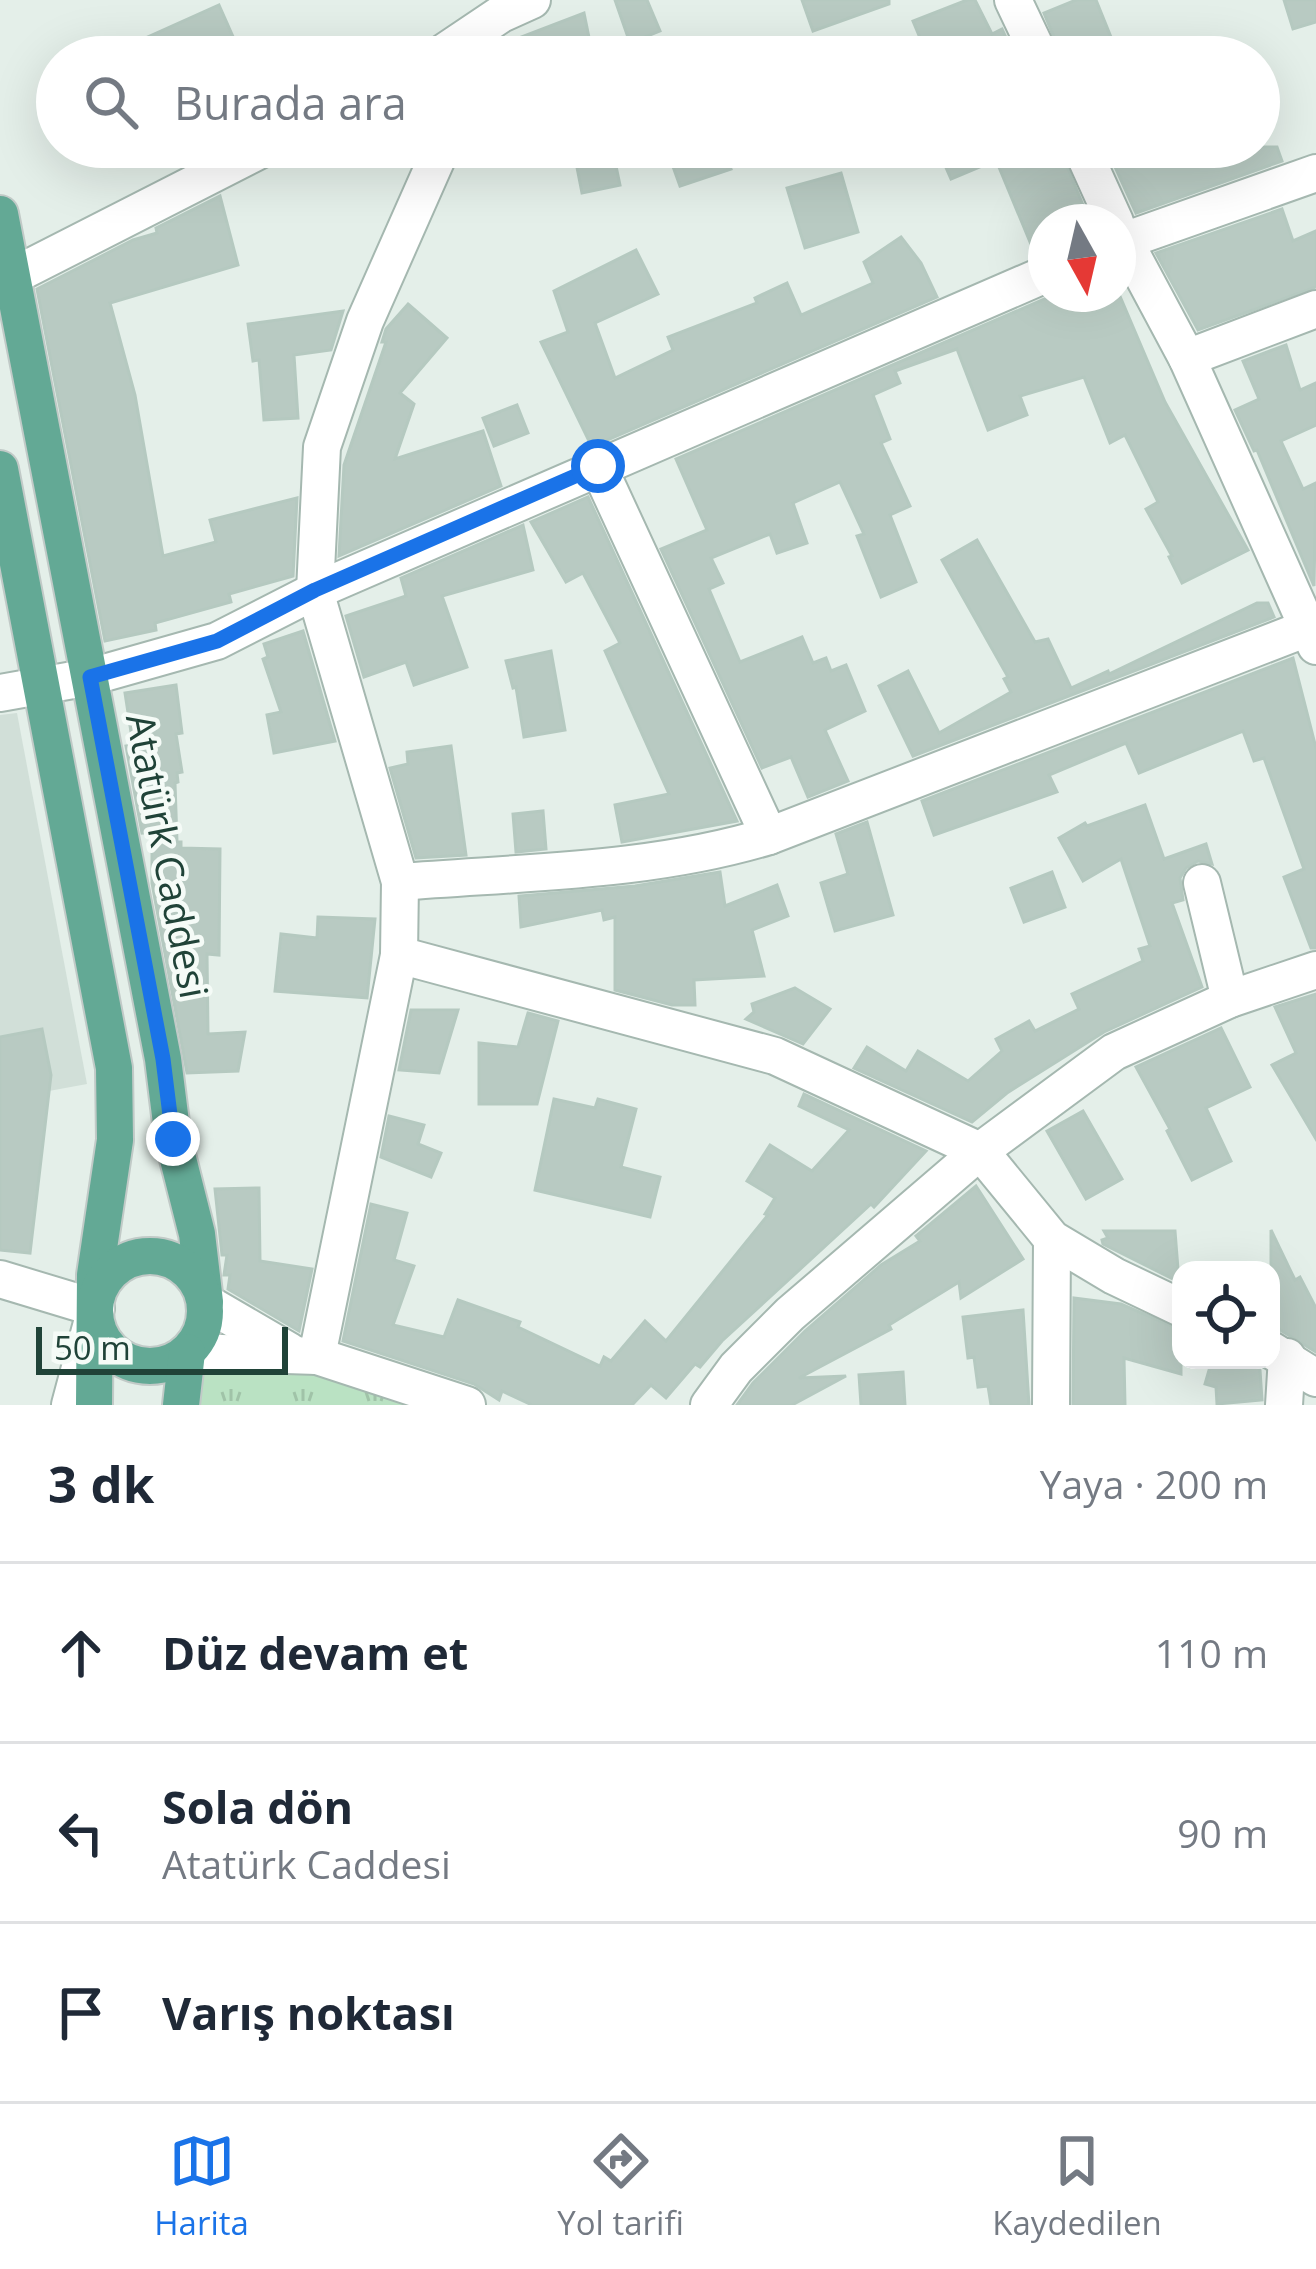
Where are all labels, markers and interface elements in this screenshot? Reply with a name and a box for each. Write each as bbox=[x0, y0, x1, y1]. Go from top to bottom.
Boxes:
search box bbox=[36, 36, 1280, 168]
icon: search bbox=[78, 69, 144, 135]
text: Burada ara bbox=[174, 72, 407, 133]
north arrow bbox=[1028, 204, 1136, 312]
route start bbox=[571, 439, 625, 493]
street label: Atatürk Caddesi bbox=[115, 709, 222, 1003]
route end bbox=[146, 1112, 200, 1166]
map controls bbox=[1172, 1261, 1280, 1369]
button: locate bbox=[1172, 1261, 1280, 1369]
scale bar bbox=[36, 1321, 288, 1374]
text: 50 m bbox=[54, 1325, 131, 1370]
text: 3 dk bbox=[48, 1448, 154, 1518]
text: Yaya · 200 m bbox=[1040, 1457, 1268, 1510]
icon: ahead bbox=[48, 1620, 114, 1686]
text: Düz devam et bbox=[162, 1622, 468, 1683]
text: 110 m bbox=[1155, 1626, 1268, 1679]
text: Sola dön bbox=[162, 1776, 353, 1837]
icon: left bbox=[48, 1800, 114, 1866]
text: 90 m bbox=[1177, 1806, 1268, 1859]
text: Atatürk Caddesi bbox=[162, 1837, 451, 1890]
icon: arrive bbox=[48, 1980, 114, 2046]
text: Varış noktası bbox=[162, 1982, 455, 2043]
tab: Harita bbox=[154, 2128, 249, 2245]
tab: Yol tarifi bbox=[557, 2128, 684, 2245]
tab: Kaydedilen bbox=[992, 2128, 1162, 2245]

